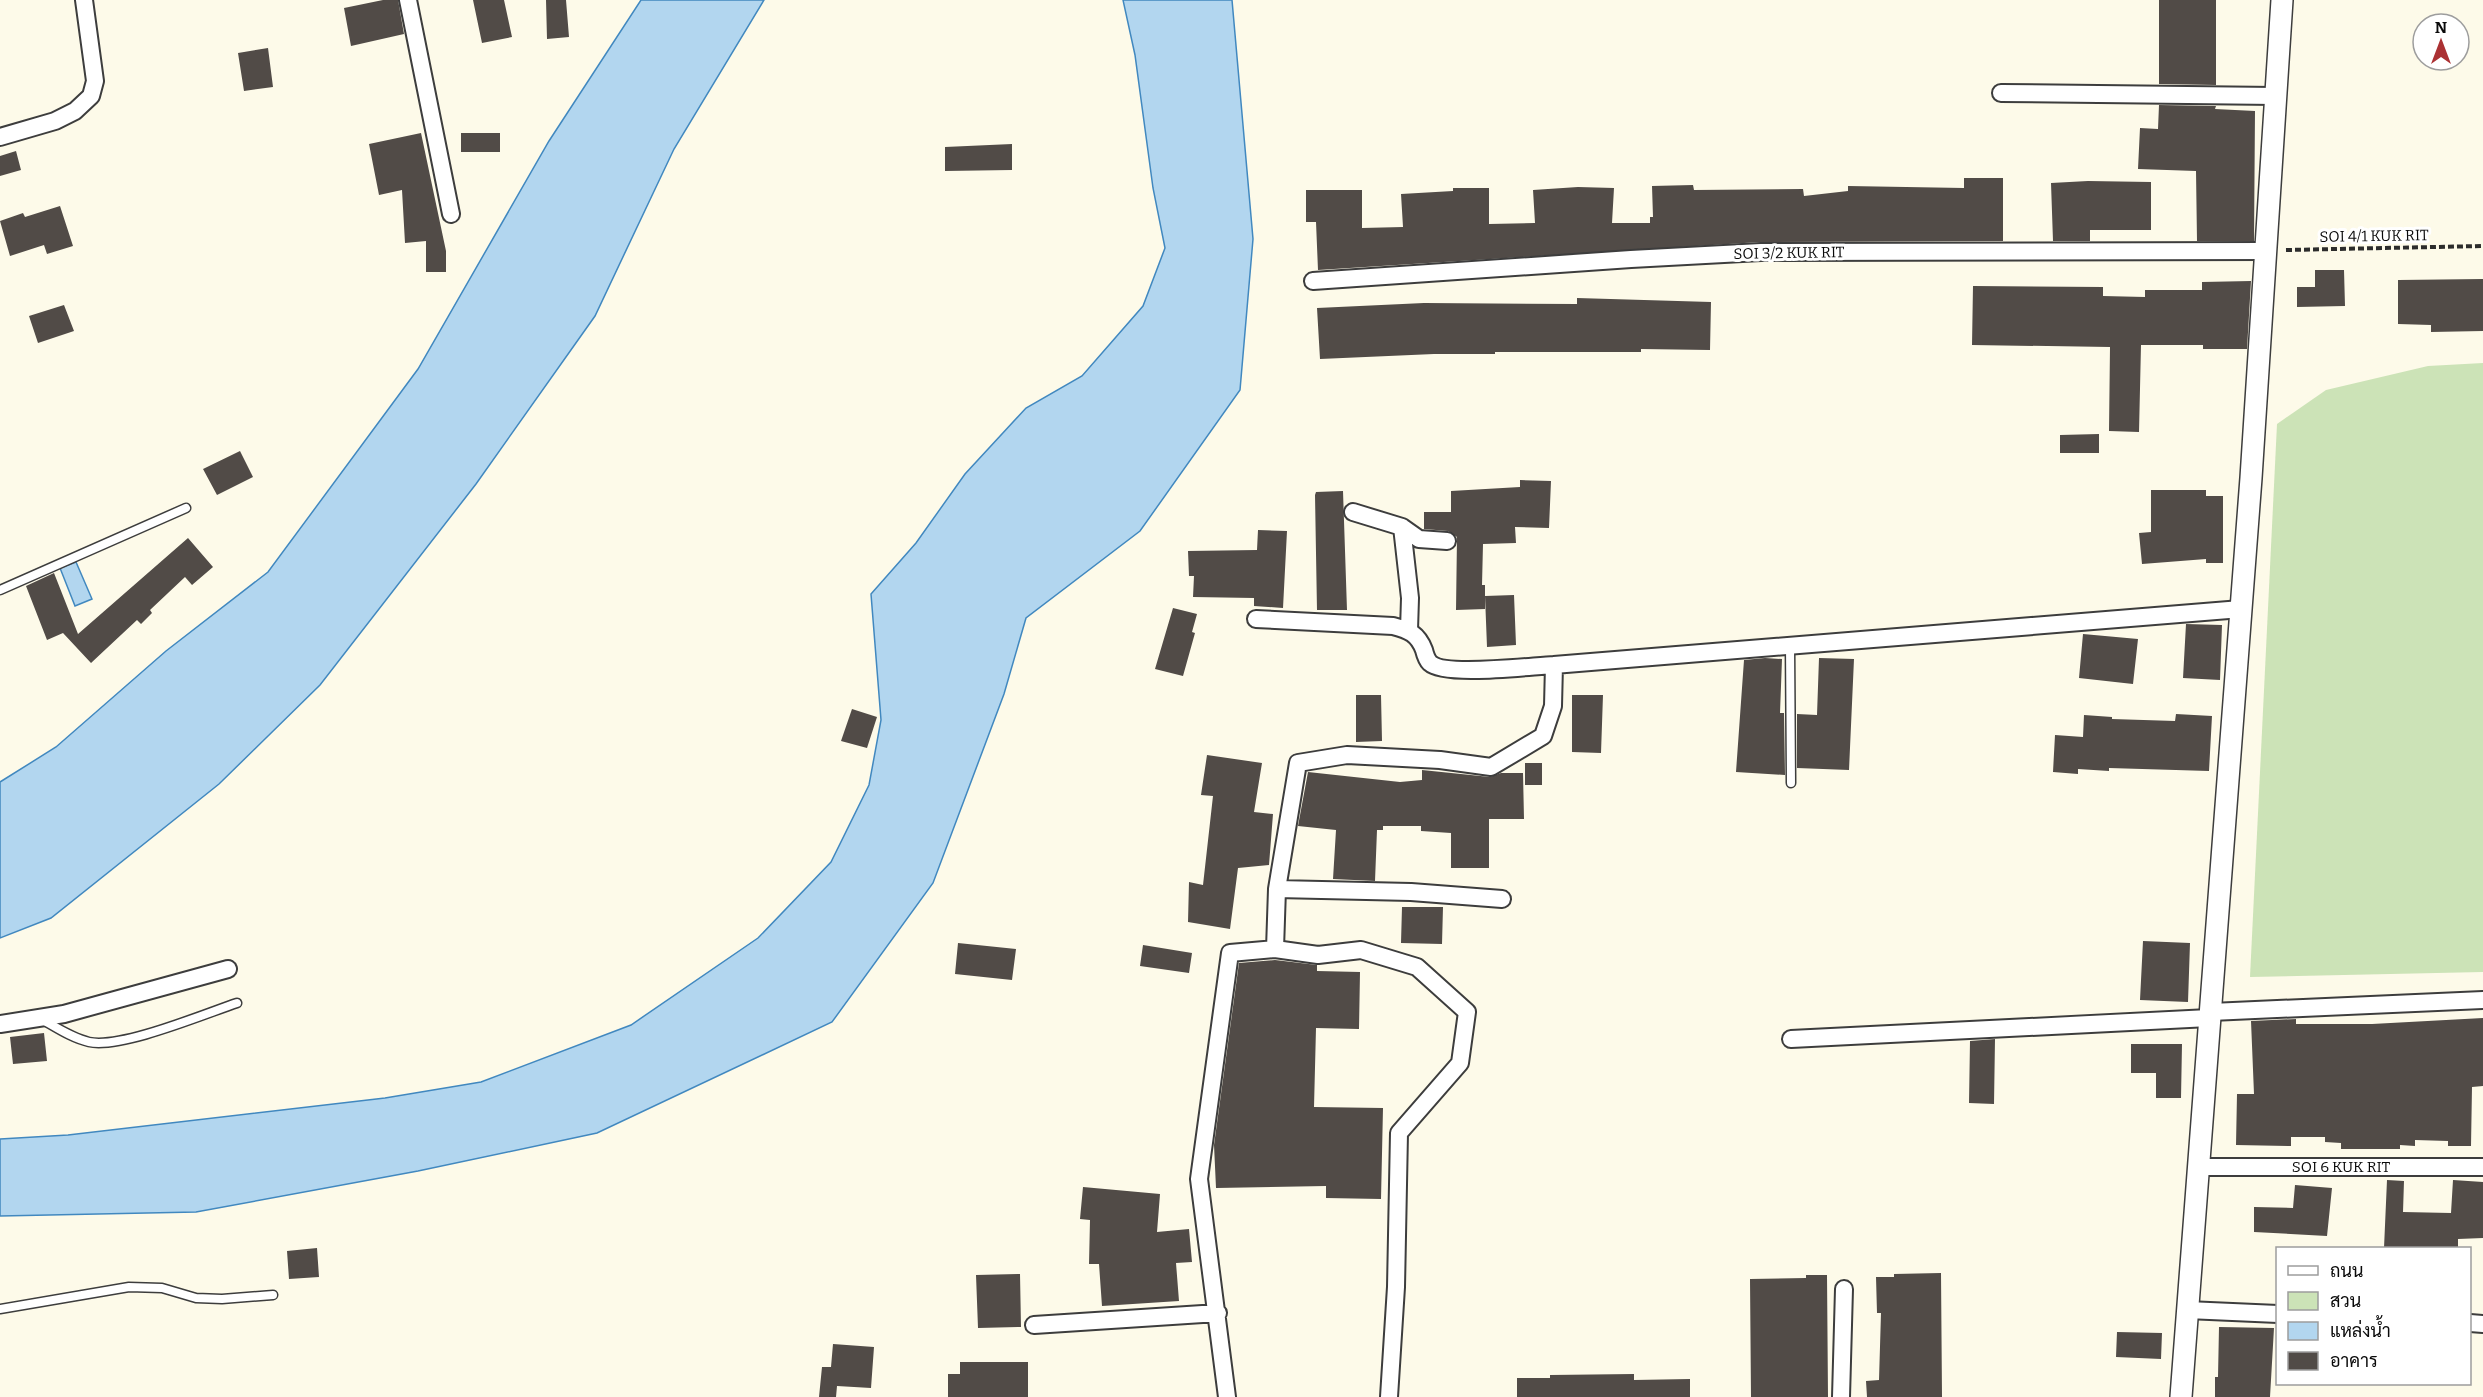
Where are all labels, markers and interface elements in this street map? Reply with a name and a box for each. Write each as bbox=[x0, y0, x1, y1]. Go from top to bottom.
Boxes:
north arrow bbox=[2411, 12, 2471, 72]
text: N bbox=[2435, 18, 2447, 37]
street label: SOI 4/1 KUK RIT bbox=[2319, 226, 2429, 246]
street label: SOI 3/2 KUK RIT bbox=[1733, 243, 1845, 263]
street label: SOI 6 KUK RIT bbox=[2292, 1158, 2390, 1176]
legend bbox=[2276, 1247, 2471, 1385]
text: ถนน bbox=[2330, 1260, 2363, 1282]
text: สวน bbox=[2330, 1290, 2361, 1312]
text: แหล่งน้ำ bbox=[2330, 1315, 2391, 1342]
text: อาคาร bbox=[2330, 1350, 2378, 1372]

